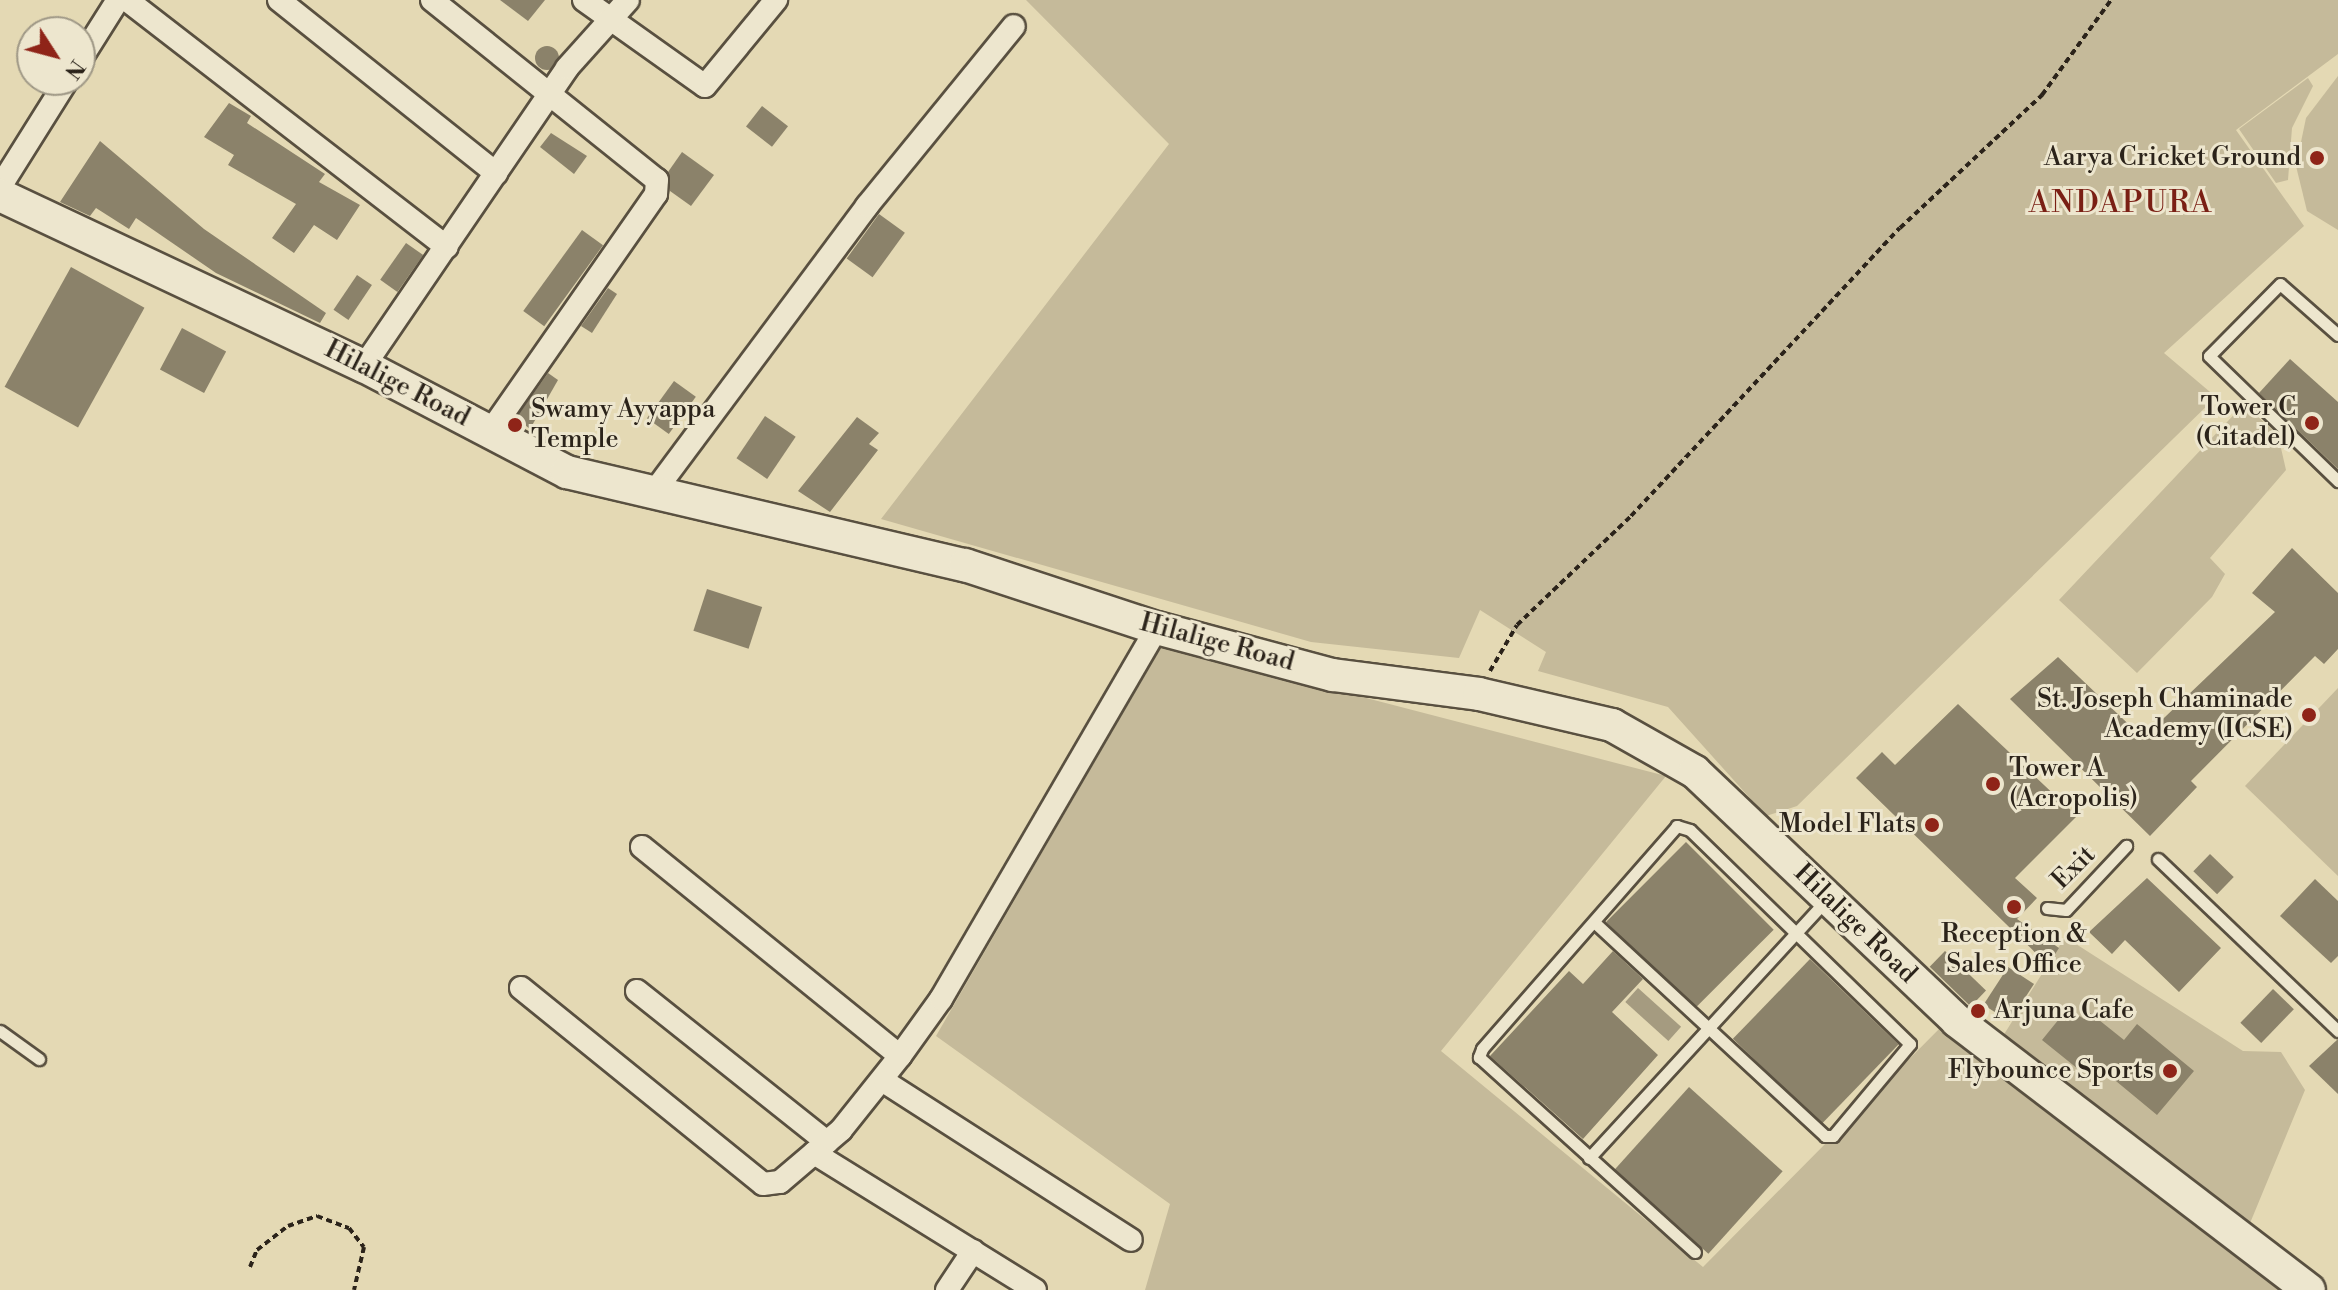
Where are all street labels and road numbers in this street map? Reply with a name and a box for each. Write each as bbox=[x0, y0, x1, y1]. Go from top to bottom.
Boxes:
street label: Hilalige Road bbox=[319, 334, 475, 434]
street label: Hilalige Road bbox=[1136, 607, 1298, 679]
street label: Exit bbox=[2046, 840, 2102, 896]
street label: Hilalige Road bbox=[1787, 858, 1923, 990]

